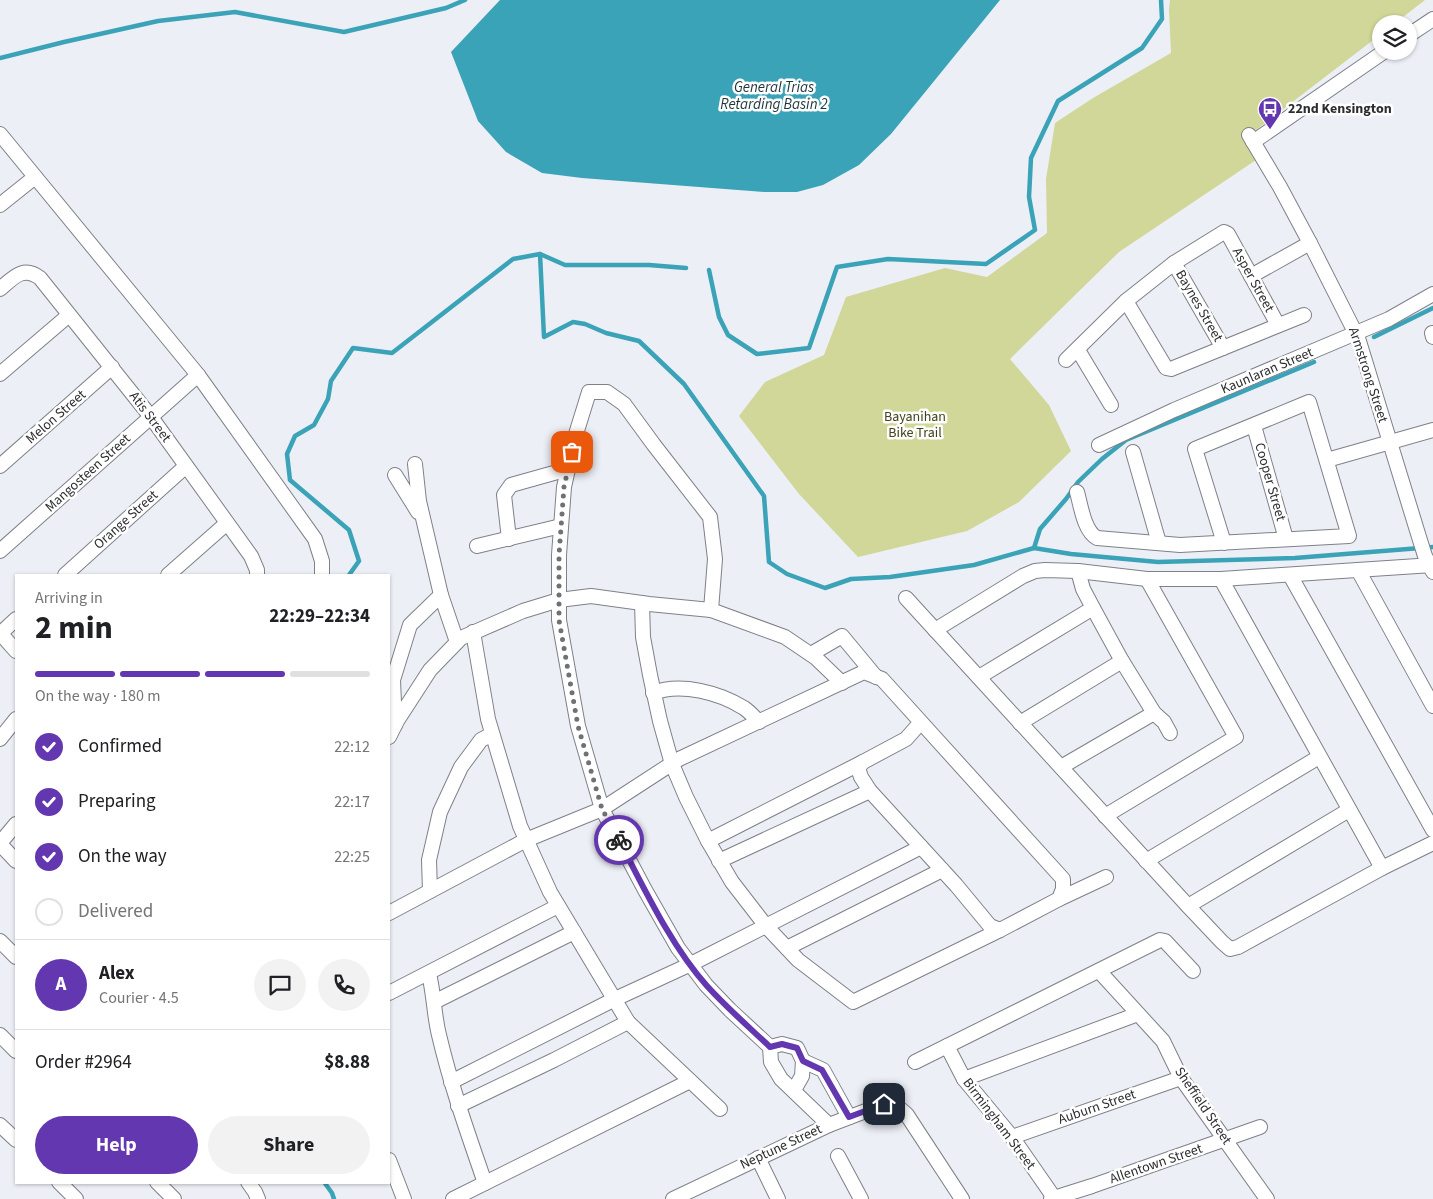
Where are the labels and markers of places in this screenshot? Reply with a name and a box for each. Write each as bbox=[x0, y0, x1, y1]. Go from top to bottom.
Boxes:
bus stop icon: 22nd Kensington bbox=[1257, 96, 1283, 130]
place label: 22nd Kensington bbox=[1288, 99, 1392, 119]
pin bbox=[551, 431, 593, 473]
pin bbox=[863, 1083, 905, 1125]

